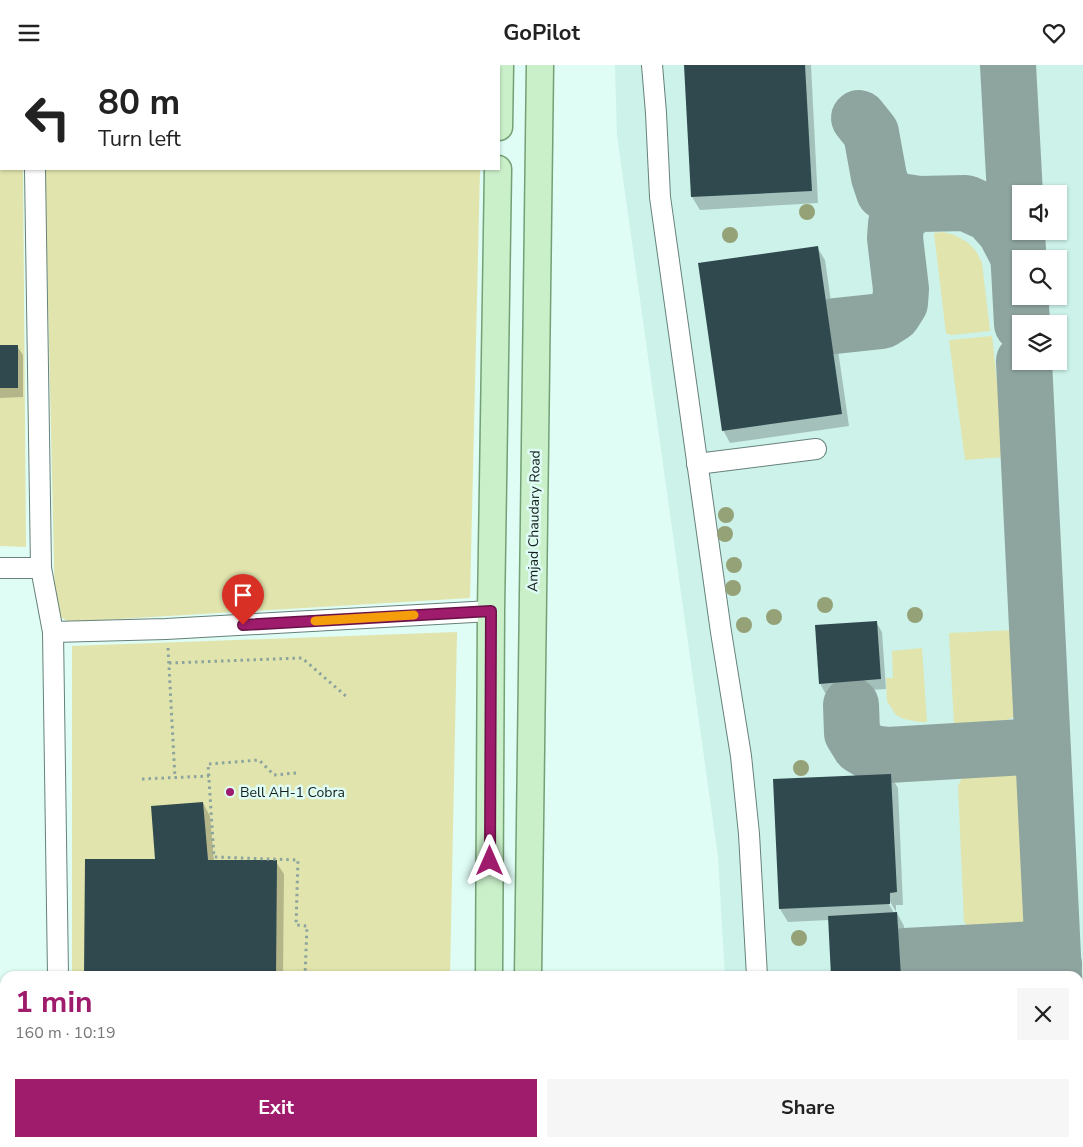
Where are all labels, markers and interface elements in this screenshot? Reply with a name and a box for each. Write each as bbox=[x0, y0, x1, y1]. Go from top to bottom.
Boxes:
text: GoPilot bbox=[503, 18, 580, 48]
icon: menu bbox=[15, 19, 43, 47]
icon: heart bbox=[1040, 19, 1068, 47]
text: 80 m bbox=[98, 79, 180, 126]
icon: left bbox=[15, 85, 80, 150]
text: Turn left bbox=[98, 124, 181, 154]
map controls bbox=[1012, 185, 1067, 370]
button: sound bbox=[1012, 185, 1067, 240]
button: search bbox=[1012, 250, 1067, 305]
button: layers bbox=[1012, 315, 1067, 370]
street label: Amjad Chaudary Road bbox=[523, 450, 545, 592]
pin bbox=[222, 574, 264, 625]
icon: arrive bbox=[229, 581, 257, 609]
place label: Bell AH-1 Cobra bbox=[240, 783, 345, 802]
marker: Bell AH-1 Cobra bbox=[224, 786, 236, 798]
position arrow bbox=[463, 834, 515, 886]
text: 1 min bbox=[15, 982, 93, 1023]
button: close bbox=[1017, 988, 1069, 1040]
text: 160 m · 10:19 bbox=[15, 1022, 116, 1044]
button: Exit bbox=[15, 1079, 537, 1137]
button: Share bbox=[547, 1079, 1069, 1137]

